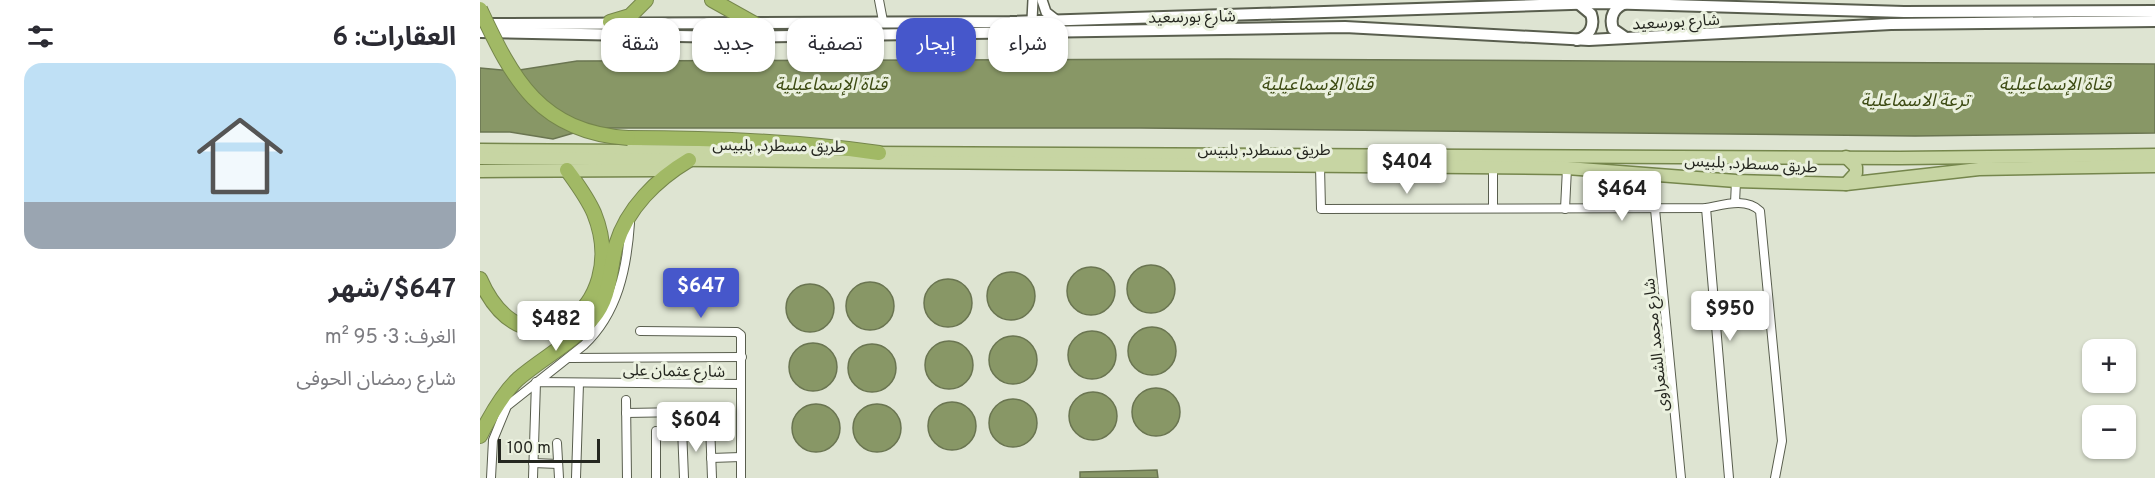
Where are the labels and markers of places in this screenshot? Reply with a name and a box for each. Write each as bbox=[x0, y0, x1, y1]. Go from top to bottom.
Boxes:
pin: $404 bbox=[1371, 144, 1443, 195]
pin: $464 bbox=[1586, 171, 1658, 222]
pin: $647 bbox=[665, 268, 737, 319]
pin: $950 bbox=[1694, 291, 1766, 342]
pin: $482 bbox=[520, 301, 592, 352]
pin: $604 bbox=[660, 402, 732, 453]

